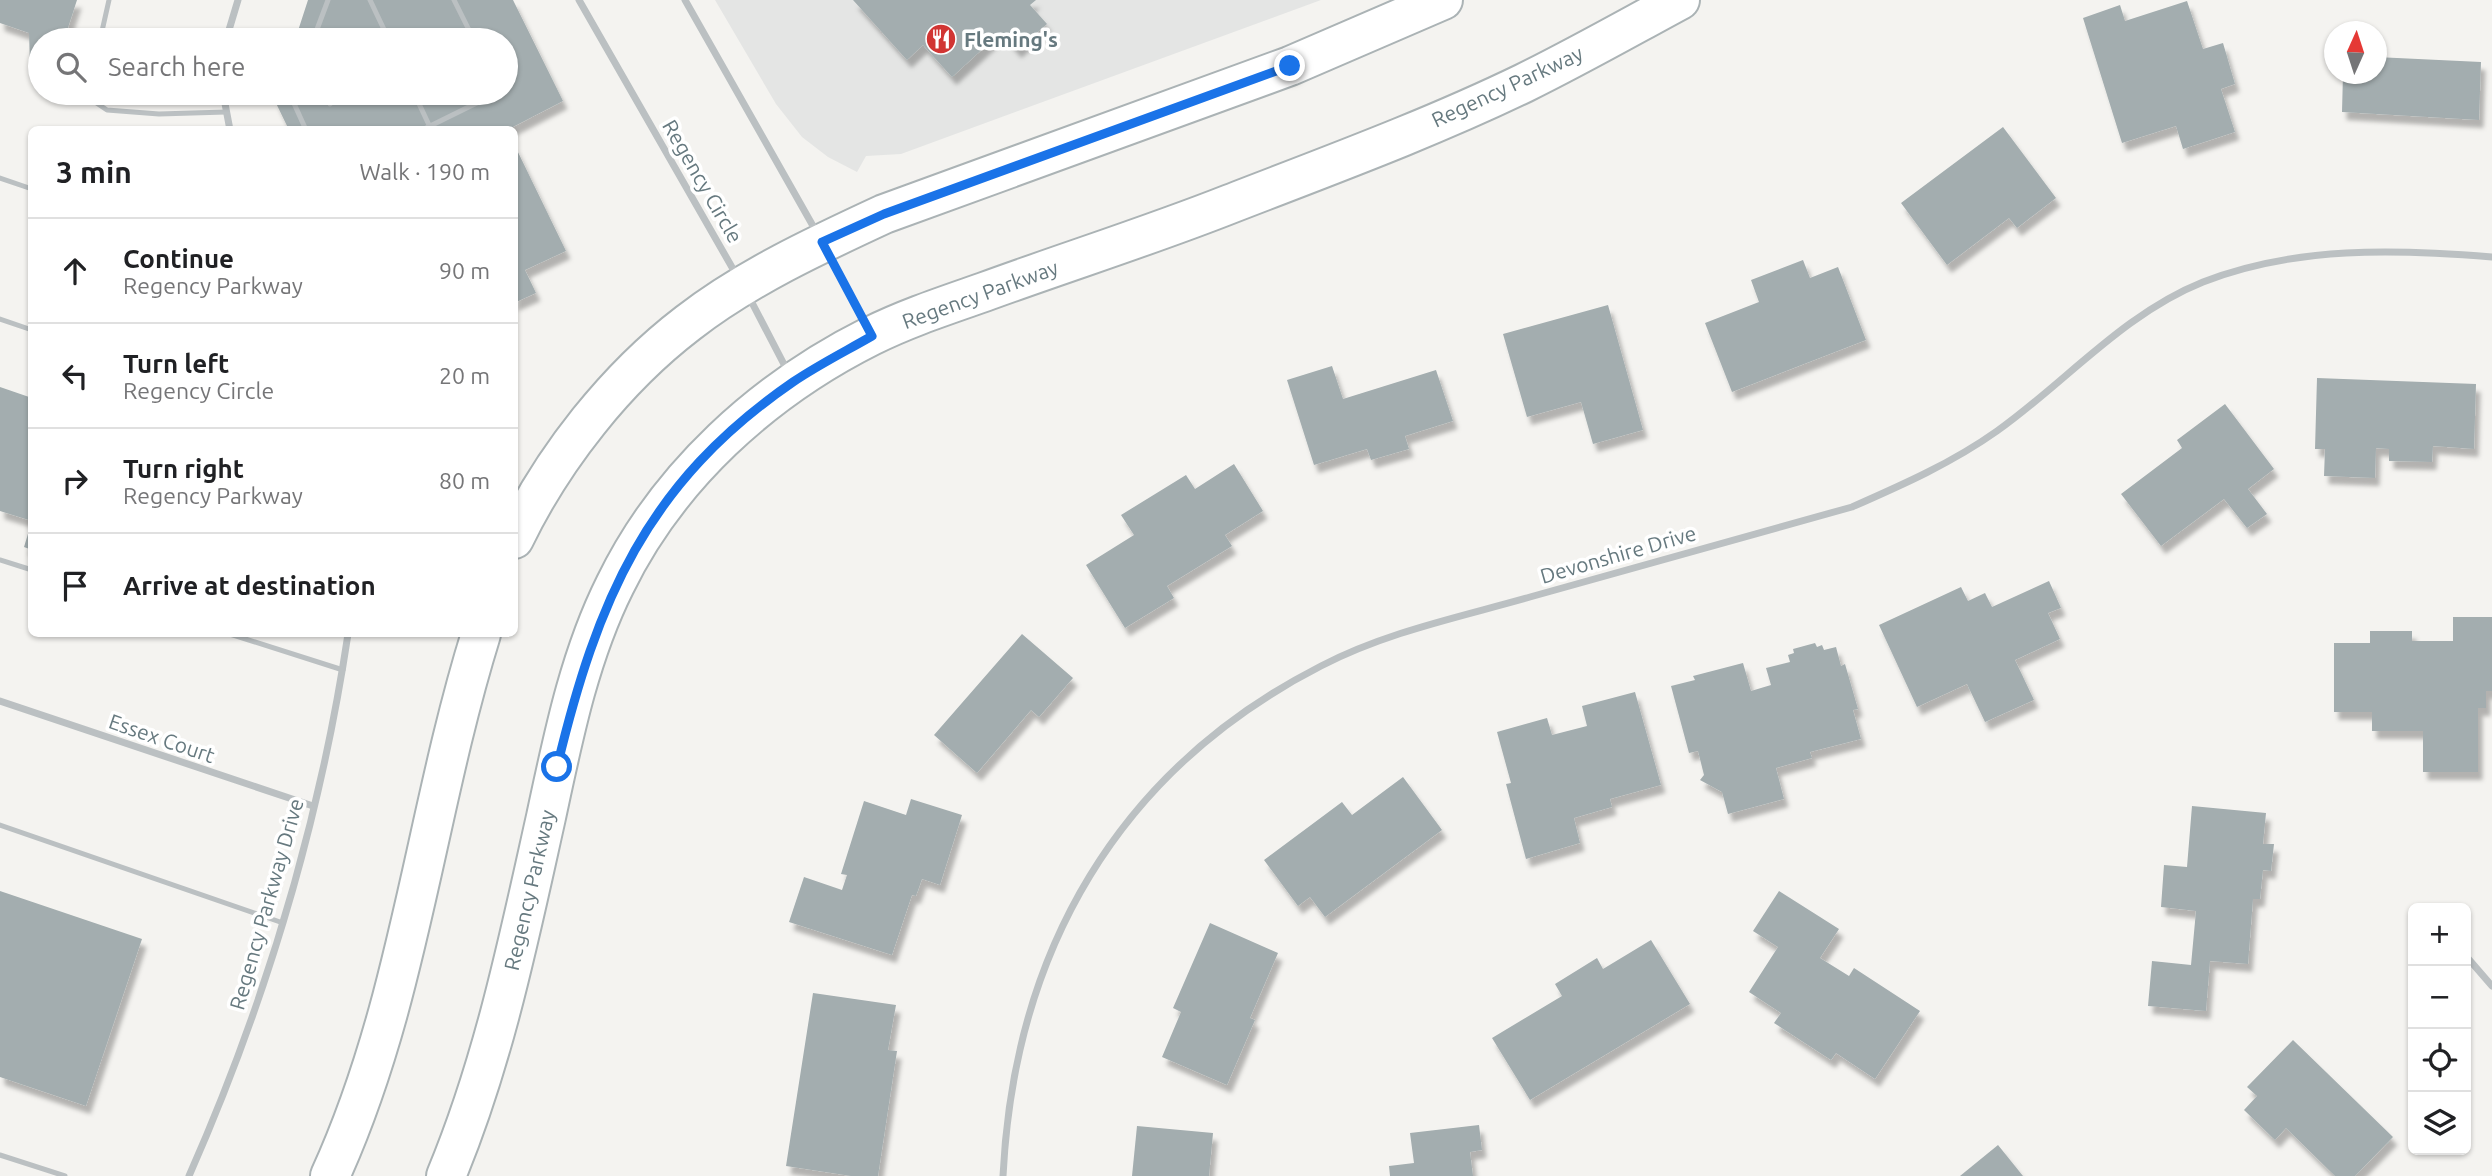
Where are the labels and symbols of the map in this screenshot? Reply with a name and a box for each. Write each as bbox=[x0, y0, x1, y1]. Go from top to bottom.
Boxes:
north arrow bbox=[2324, 21, 2387, 84]
restaurant icon: Fleming's bbox=[924, 22, 958, 56]
place label: Fleming's bbox=[964, 27, 1058, 51]
street label: Regency Parkway bbox=[1428, 40, 1586, 132]
route end bbox=[1274, 50, 1305, 81]
street label: Regency Circle bbox=[658, 115, 748, 247]
street label: Regency Parkway bbox=[899, 255, 1061, 333]
street label: Devonshire Drive bbox=[1537, 520, 1699, 588]
street label: Essex Court bbox=[106, 709, 218, 767]
route start bbox=[541, 751, 572, 782]
street label: Regency Parkway Drive bbox=[224, 796, 308, 1012]
street label: Regency Parkway bbox=[499, 807, 559, 973]

